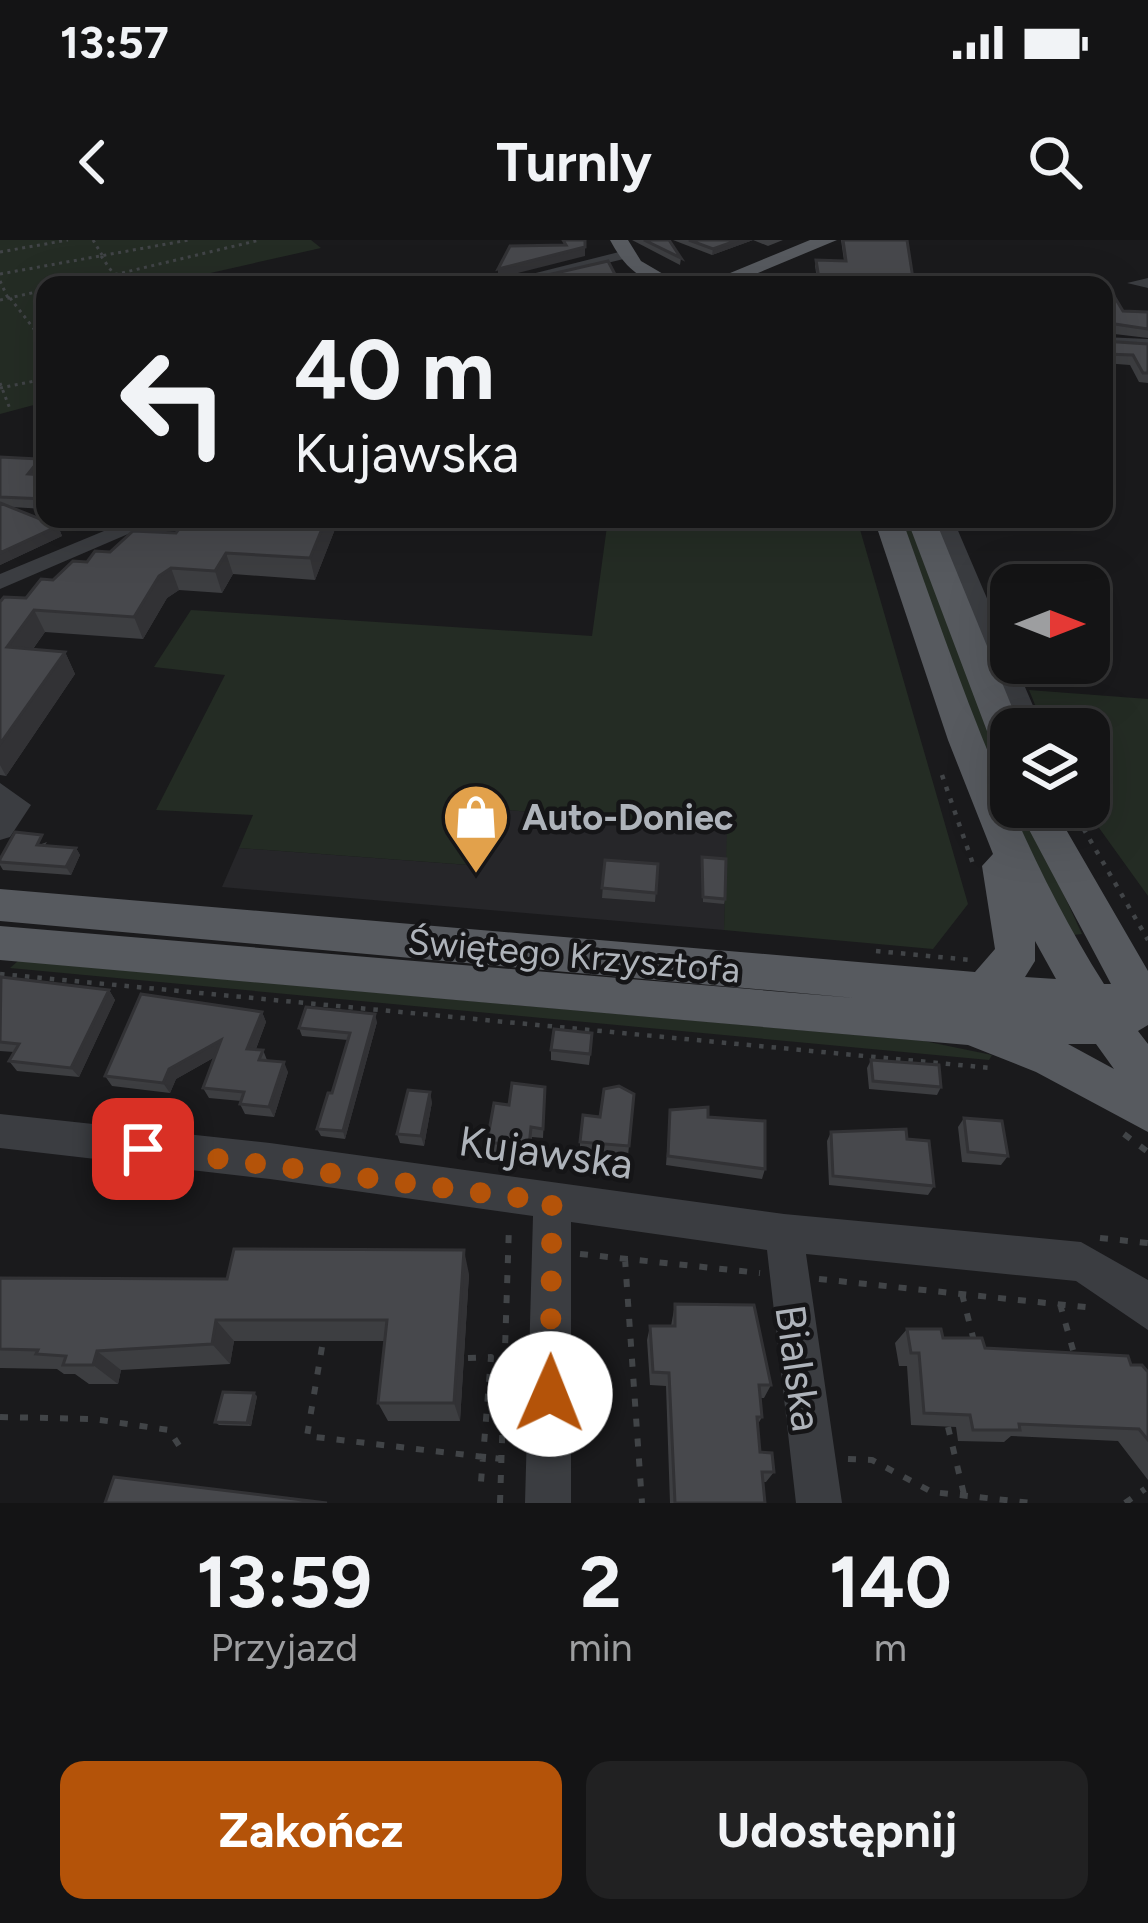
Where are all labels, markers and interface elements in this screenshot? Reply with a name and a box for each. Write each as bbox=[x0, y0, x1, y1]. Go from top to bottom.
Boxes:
text: 13:57 bbox=[60, 15, 169, 69]
icon: back bbox=[60, 129, 126, 195]
icon: search bbox=[1022, 129, 1088, 195]
text: Turnly bbox=[496, 130, 652, 195]
text: 40 m bbox=[294, 319, 495, 420]
icon: left bbox=[96, 324, 252, 480]
text: Kujawska bbox=[294, 421, 519, 486]
north arrow bbox=[990, 564, 1110, 684]
map controls bbox=[990, 564, 1110, 828]
button: layers bbox=[990, 708, 1110, 828]
shop icon: Auto-Doniec bbox=[441, 782, 511, 876]
place label: Auto-Doniec bbox=[522, 796, 734, 839]
street label: Świętego Krzysztofa bbox=[406, 920, 742, 991]
pin bbox=[92, 1098, 194, 1200]
street label: Kujawska bbox=[456, 1115, 636, 1190]
icon: arrive bbox=[110, 1116, 176, 1182]
street label: Bialska bbox=[764, 1302, 833, 1434]
position arrow bbox=[487, 1331, 613, 1457]
text: 13:59 bbox=[196, 1539, 372, 1625]
text: 2 bbox=[580, 1539, 621, 1625]
text: 140 bbox=[829, 1539, 952, 1625]
text: Przyjazd bbox=[210, 1624, 358, 1671]
text: min bbox=[569, 1624, 633, 1671]
text: m bbox=[874, 1624, 907, 1671]
button: Zakończ bbox=[60, 1761, 562, 1899]
button: Udostępnij bbox=[586, 1761, 1088, 1899]

